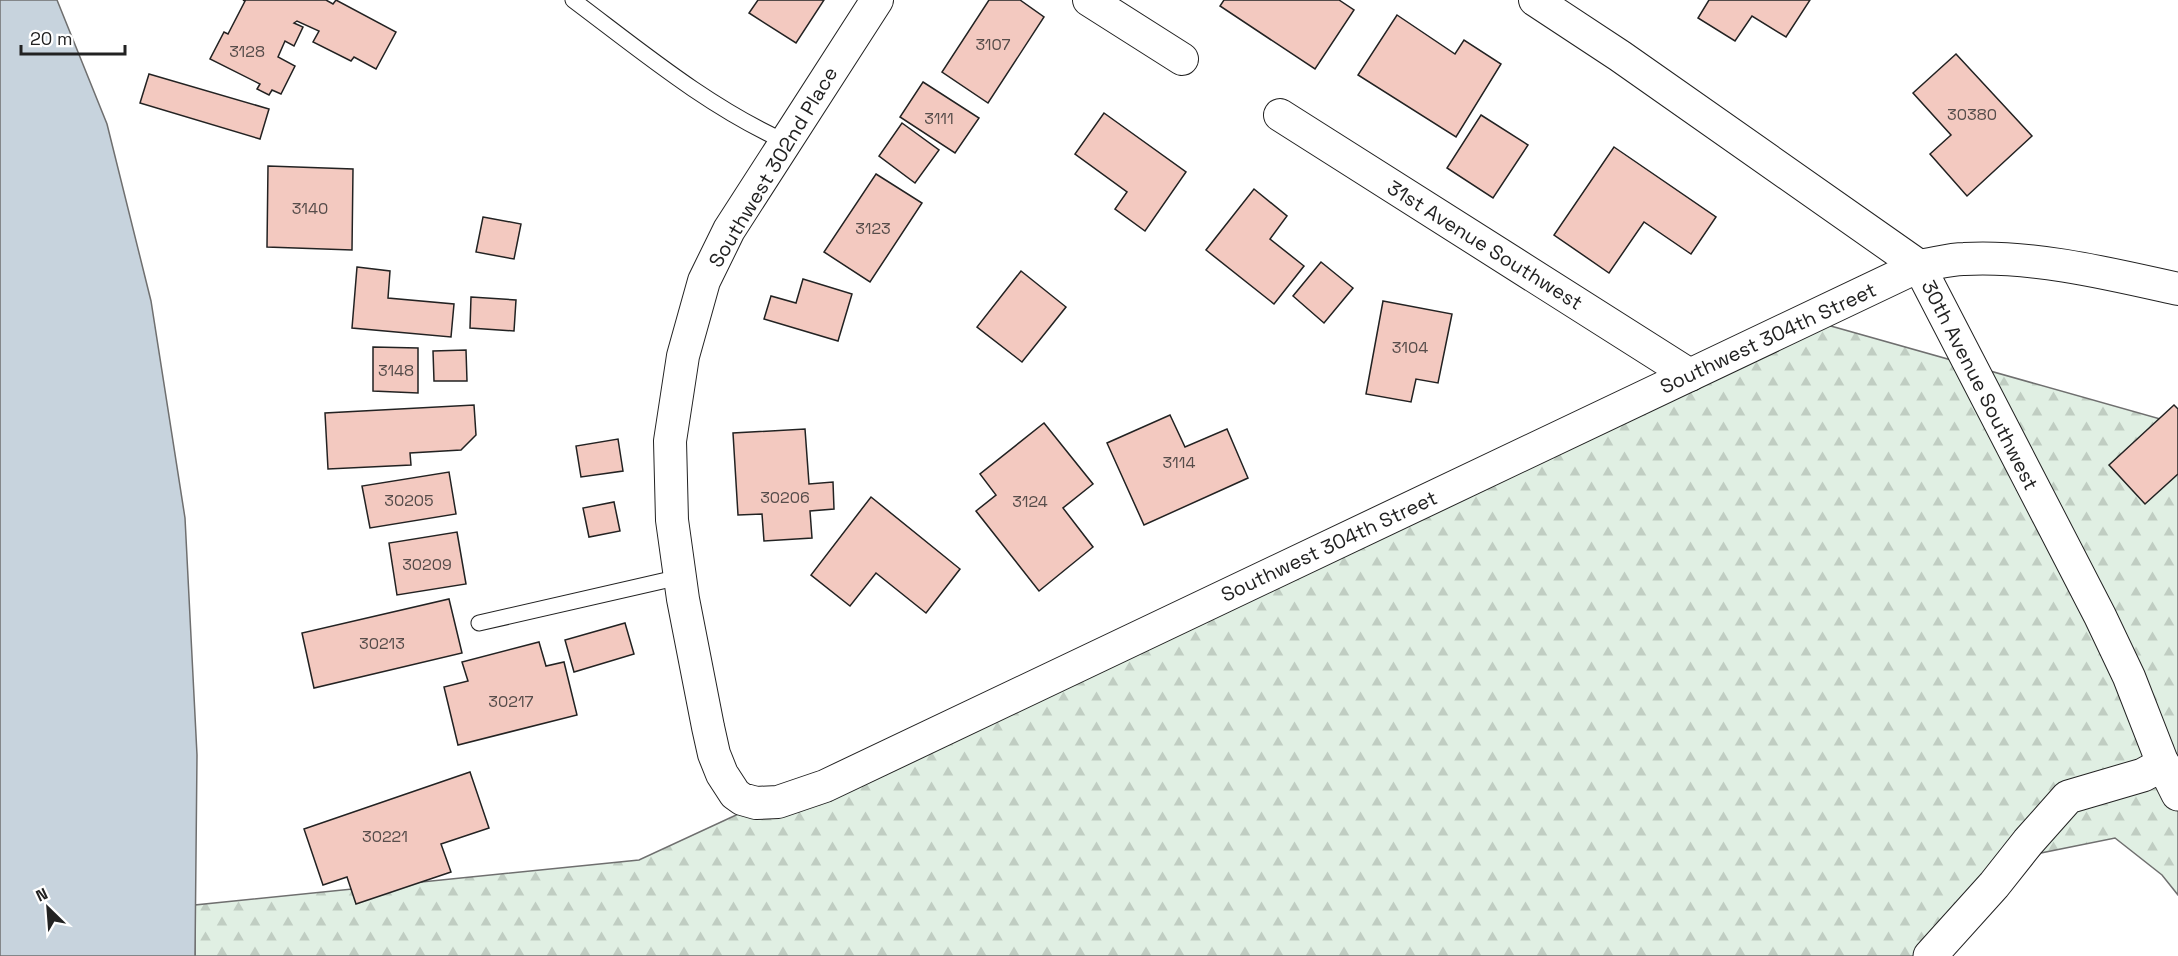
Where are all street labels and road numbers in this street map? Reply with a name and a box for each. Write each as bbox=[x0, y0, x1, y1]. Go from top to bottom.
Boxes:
street label: Southwest 302nd Place bbox=[703, 62, 843, 272]
street label: 31st Avenue Southwest bbox=[1382, 174, 1588, 316]
street label: Southwest 304th Street bbox=[1656, 276, 1880, 400]
street label: 30th Avenue Southwest bbox=[1916, 276, 2044, 494]
street label: Southwest 304th Street bbox=[1217, 484, 1441, 608]

